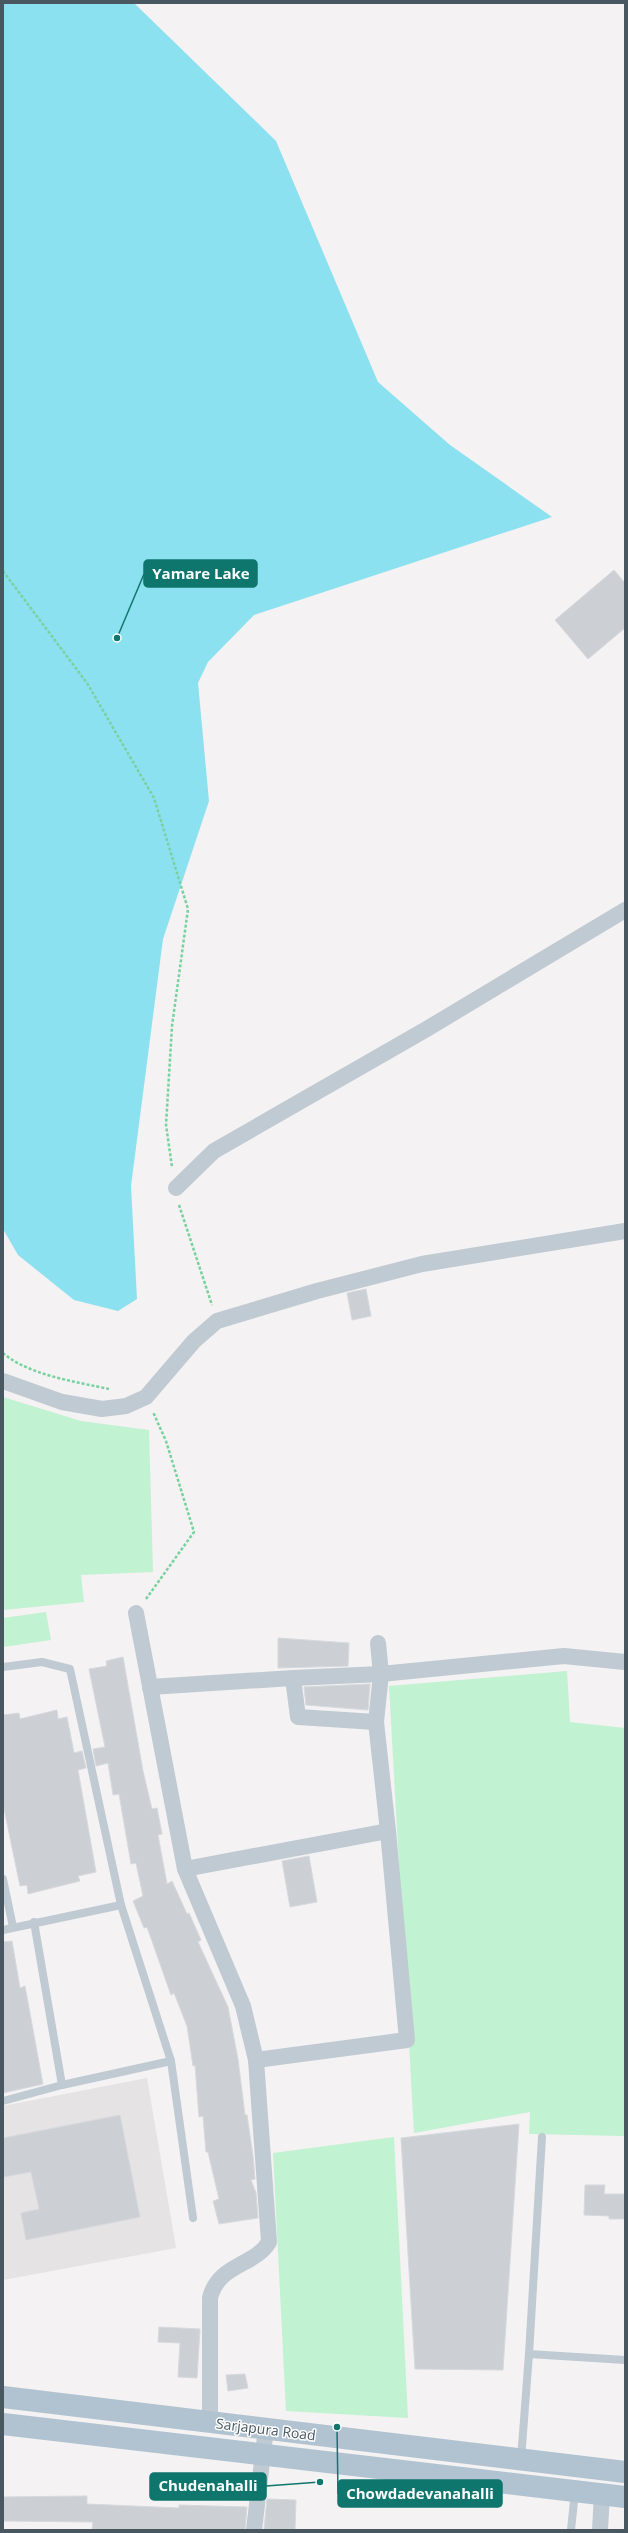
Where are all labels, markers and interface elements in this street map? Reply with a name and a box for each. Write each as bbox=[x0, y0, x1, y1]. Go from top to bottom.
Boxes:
callout: Yamare Lake bbox=[144, 560, 257, 587]
text: Yamare Lake bbox=[152, 563, 250, 583]
street label: Sarjapura Road bbox=[215, 2413, 317, 2445]
callout: Chudenahalli bbox=[150, 2473, 266, 2500]
text: Chudenahalli bbox=[158, 2475, 258, 2495]
callout: Chowdadevanahalli bbox=[338, 2480, 502, 2507]
text: Chowdadevanahalli bbox=[346, 2483, 494, 2503]

